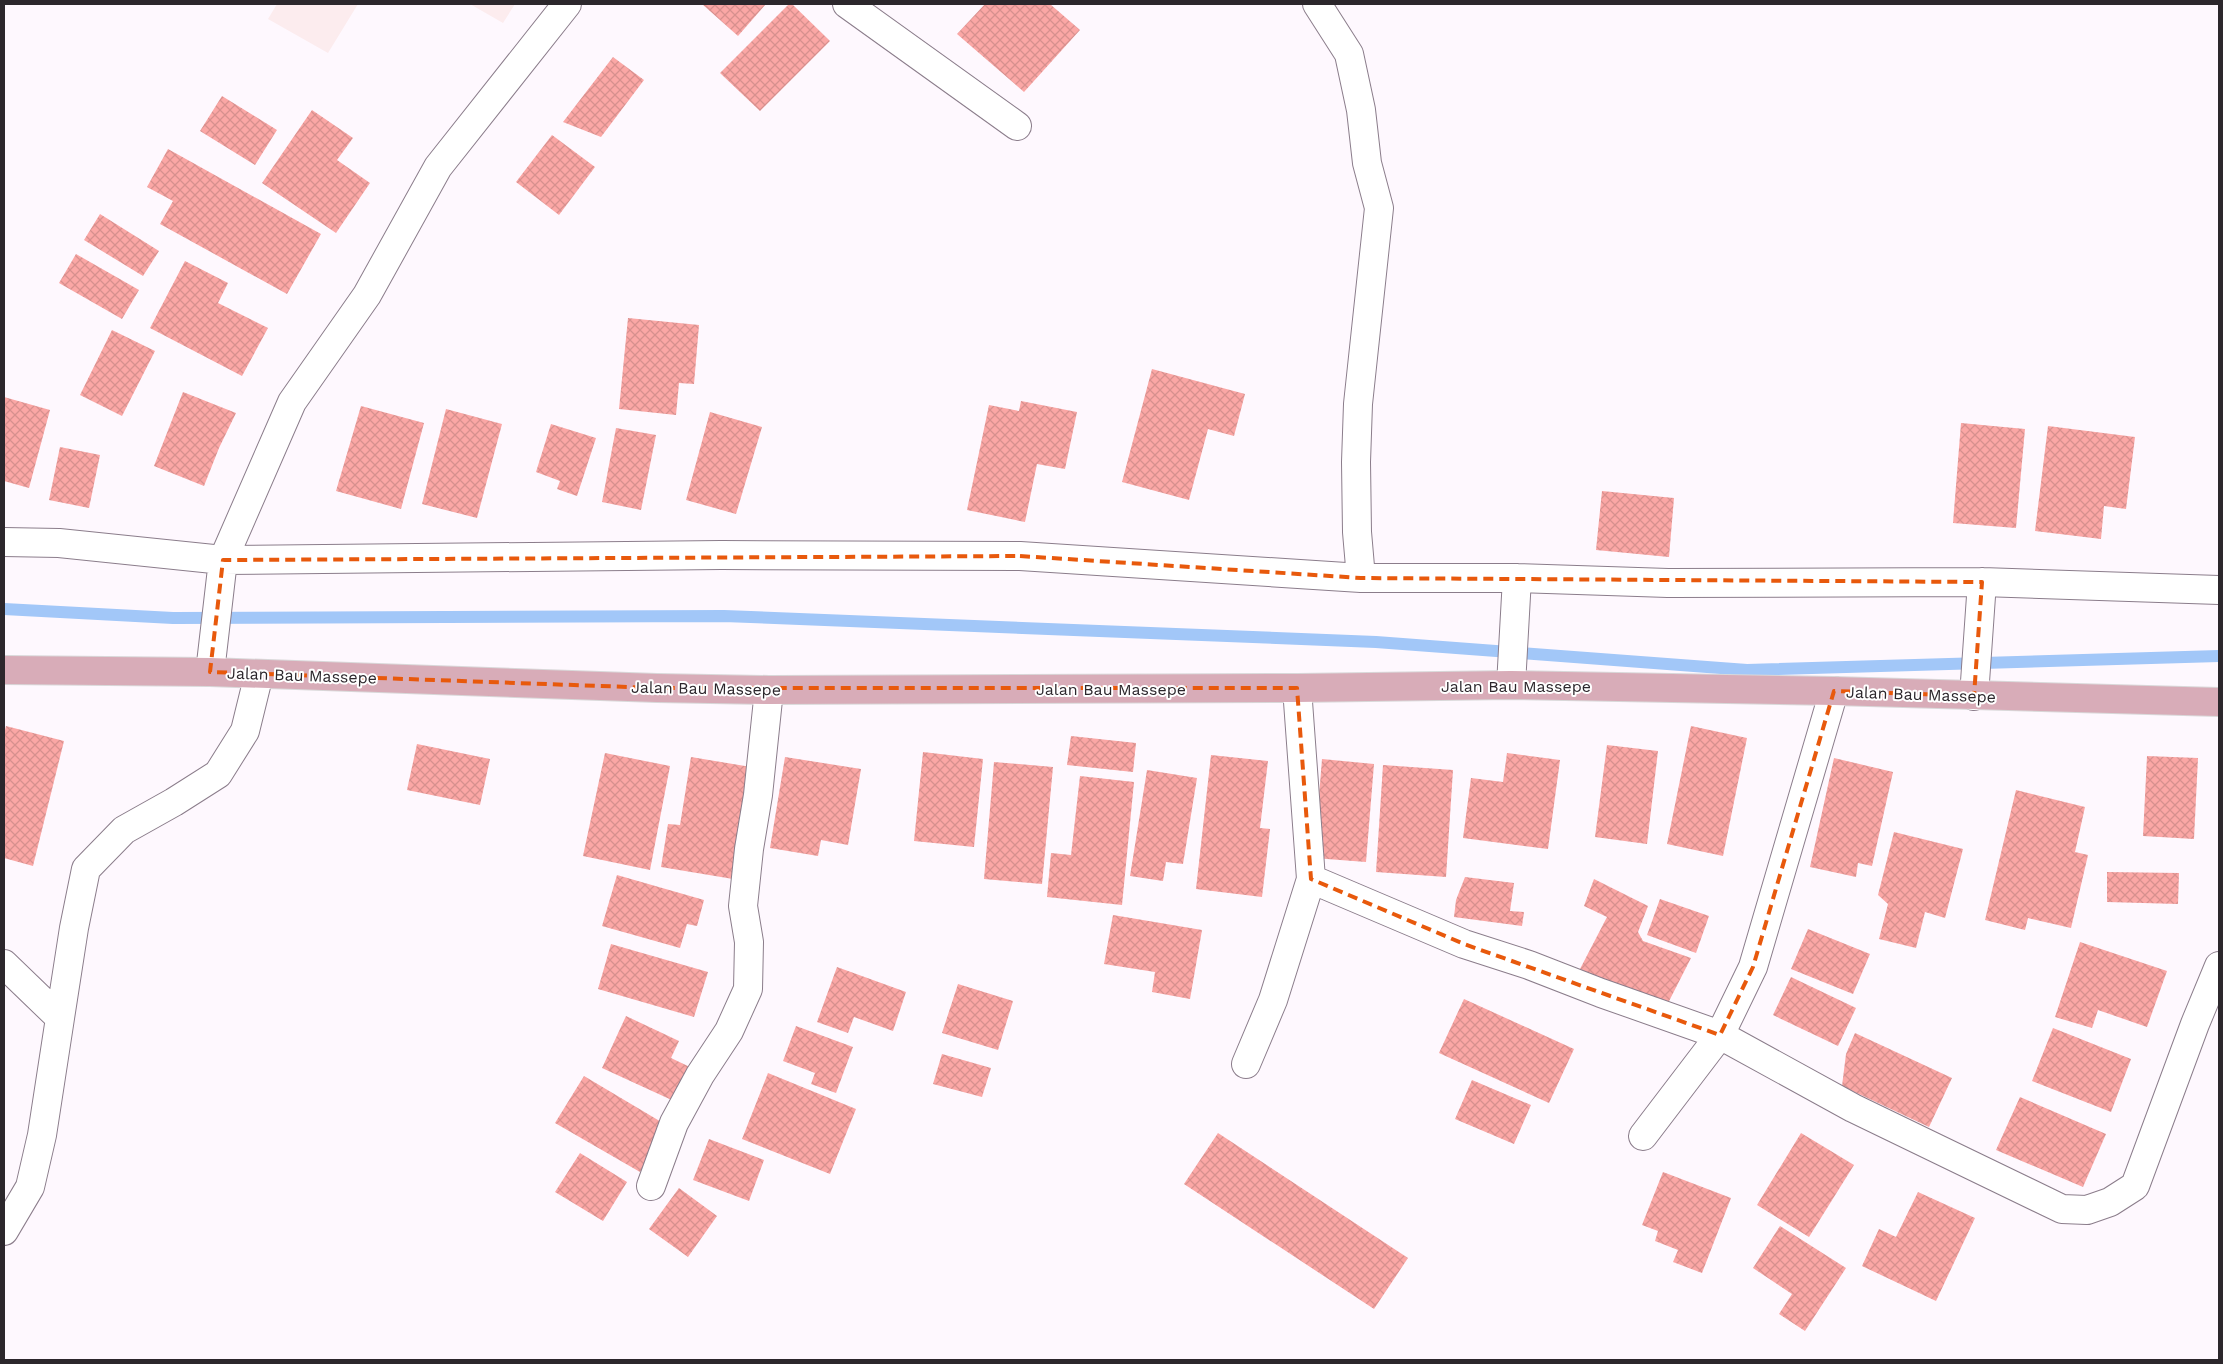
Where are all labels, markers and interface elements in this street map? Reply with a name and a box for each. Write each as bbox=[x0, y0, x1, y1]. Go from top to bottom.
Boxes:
street label: Jalan Bau Massepe bbox=[227, 663, 377, 688]
street label: Jalan Bau Massepe bbox=[1441, 677, 1591, 696]
street label: Jalan Bau Massepe bbox=[631, 678, 781, 699]
street label: Jalan Bau Massepe bbox=[1036, 680, 1186, 699]
street label: Jalan Bau Massepe bbox=[1846, 682, 1996, 707]

